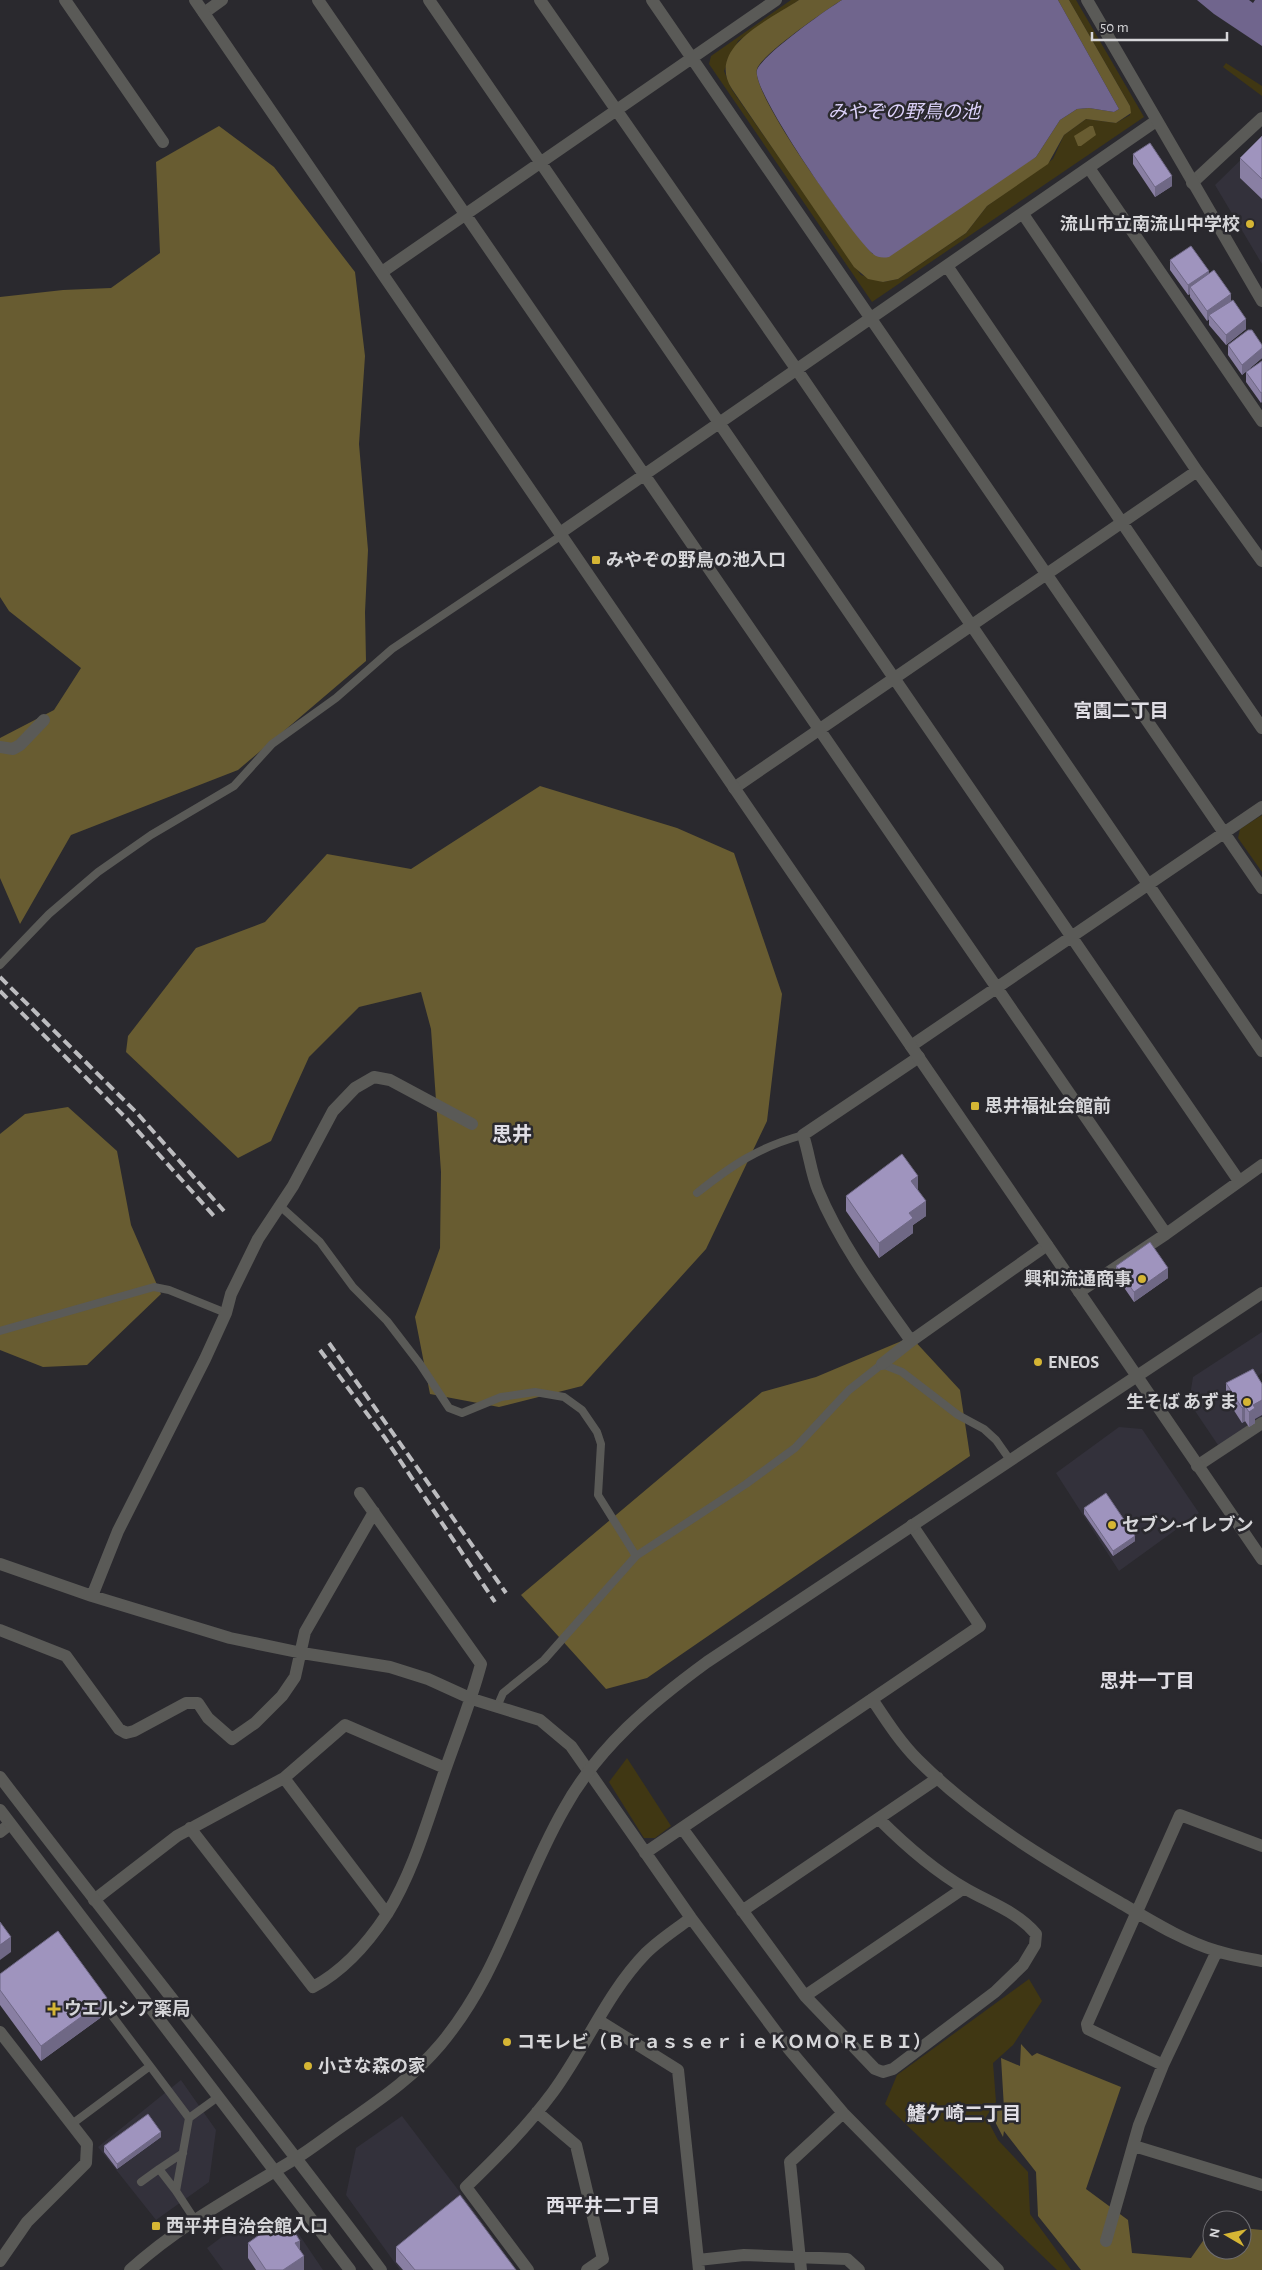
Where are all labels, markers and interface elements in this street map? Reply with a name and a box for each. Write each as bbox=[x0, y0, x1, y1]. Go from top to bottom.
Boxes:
scale bar bbox=[1092, 10, 1227, 42]
text: 50 m bbox=[1100, 20, 1129, 35]
water label: みやぞの野鳥の池 bbox=[828, 101, 982, 122]
place label: 流山市立南流山中学校 bbox=[1060, 214, 1240, 234]
marker: 流山市立南流山中学校 bbox=[1244, 218, 1256, 230]
place label: みやぞの野鳥の池入口 bbox=[606, 550, 786, 570]
marker: みやぞの野鳥の池入口 bbox=[590, 554, 602, 566]
district label: 宮園二丁目 bbox=[1073, 701, 1169, 721]
place label: 思井福祉会館前 bbox=[985, 1096, 1111, 1116]
marker: 思井福祉会館前 bbox=[969, 1100, 981, 1112]
district label: 思井 bbox=[492, 1123, 532, 1145]
place label: 興和流通商事 bbox=[1024, 1269, 1132, 1289]
marker: 興和流通商事 bbox=[1136, 1273, 1148, 1285]
place label: ENEOS bbox=[1048, 1354, 1099, 1372]
marker: ENEOS bbox=[1032, 1356, 1044, 1368]
place label: 生そば あずま bbox=[1126, 1391, 1237, 1412]
marker: 生そば あずま bbox=[1241, 1396, 1253, 1408]
place label: セブン-イレブン bbox=[1122, 1515, 1253, 1535]
marker: セブン-イレブン bbox=[1106, 1519, 1118, 1531]
district label: 思井一丁目 bbox=[1099, 1670, 1195, 1691]
place label: ウエルシア薬局 bbox=[64, 2000, 190, 2019]
marker: ウエルシア薬局 bbox=[48, 2003, 60, 2015]
place label: コモレビ（ＢｒａｓｓｅｒｉｅＫＯＭＯＲＥＢＩ） bbox=[517, 2032, 931, 2052]
marker: コモレビ（ＢｒａｓｓｅｒｉｅＫＯＭＯＲＥＢＩ） bbox=[501, 2036, 513, 2048]
place label: 小さな森の家 bbox=[318, 2057, 426, 2076]
marker: 小さな森の家 bbox=[302, 2060, 314, 2072]
district label: 鰭ケ崎二丁目 bbox=[907, 2104, 1021, 2124]
district label: 西平井二丁目 bbox=[546, 2195, 660, 2216]
north arrow bbox=[1202, 2210, 1252, 2260]
place label: 西平井自治会館入口 bbox=[166, 2216, 328, 2236]
marker: 西平井自治会館入口 bbox=[150, 2220, 162, 2232]
text: N bbox=[1207, 2227, 1223, 2239]

